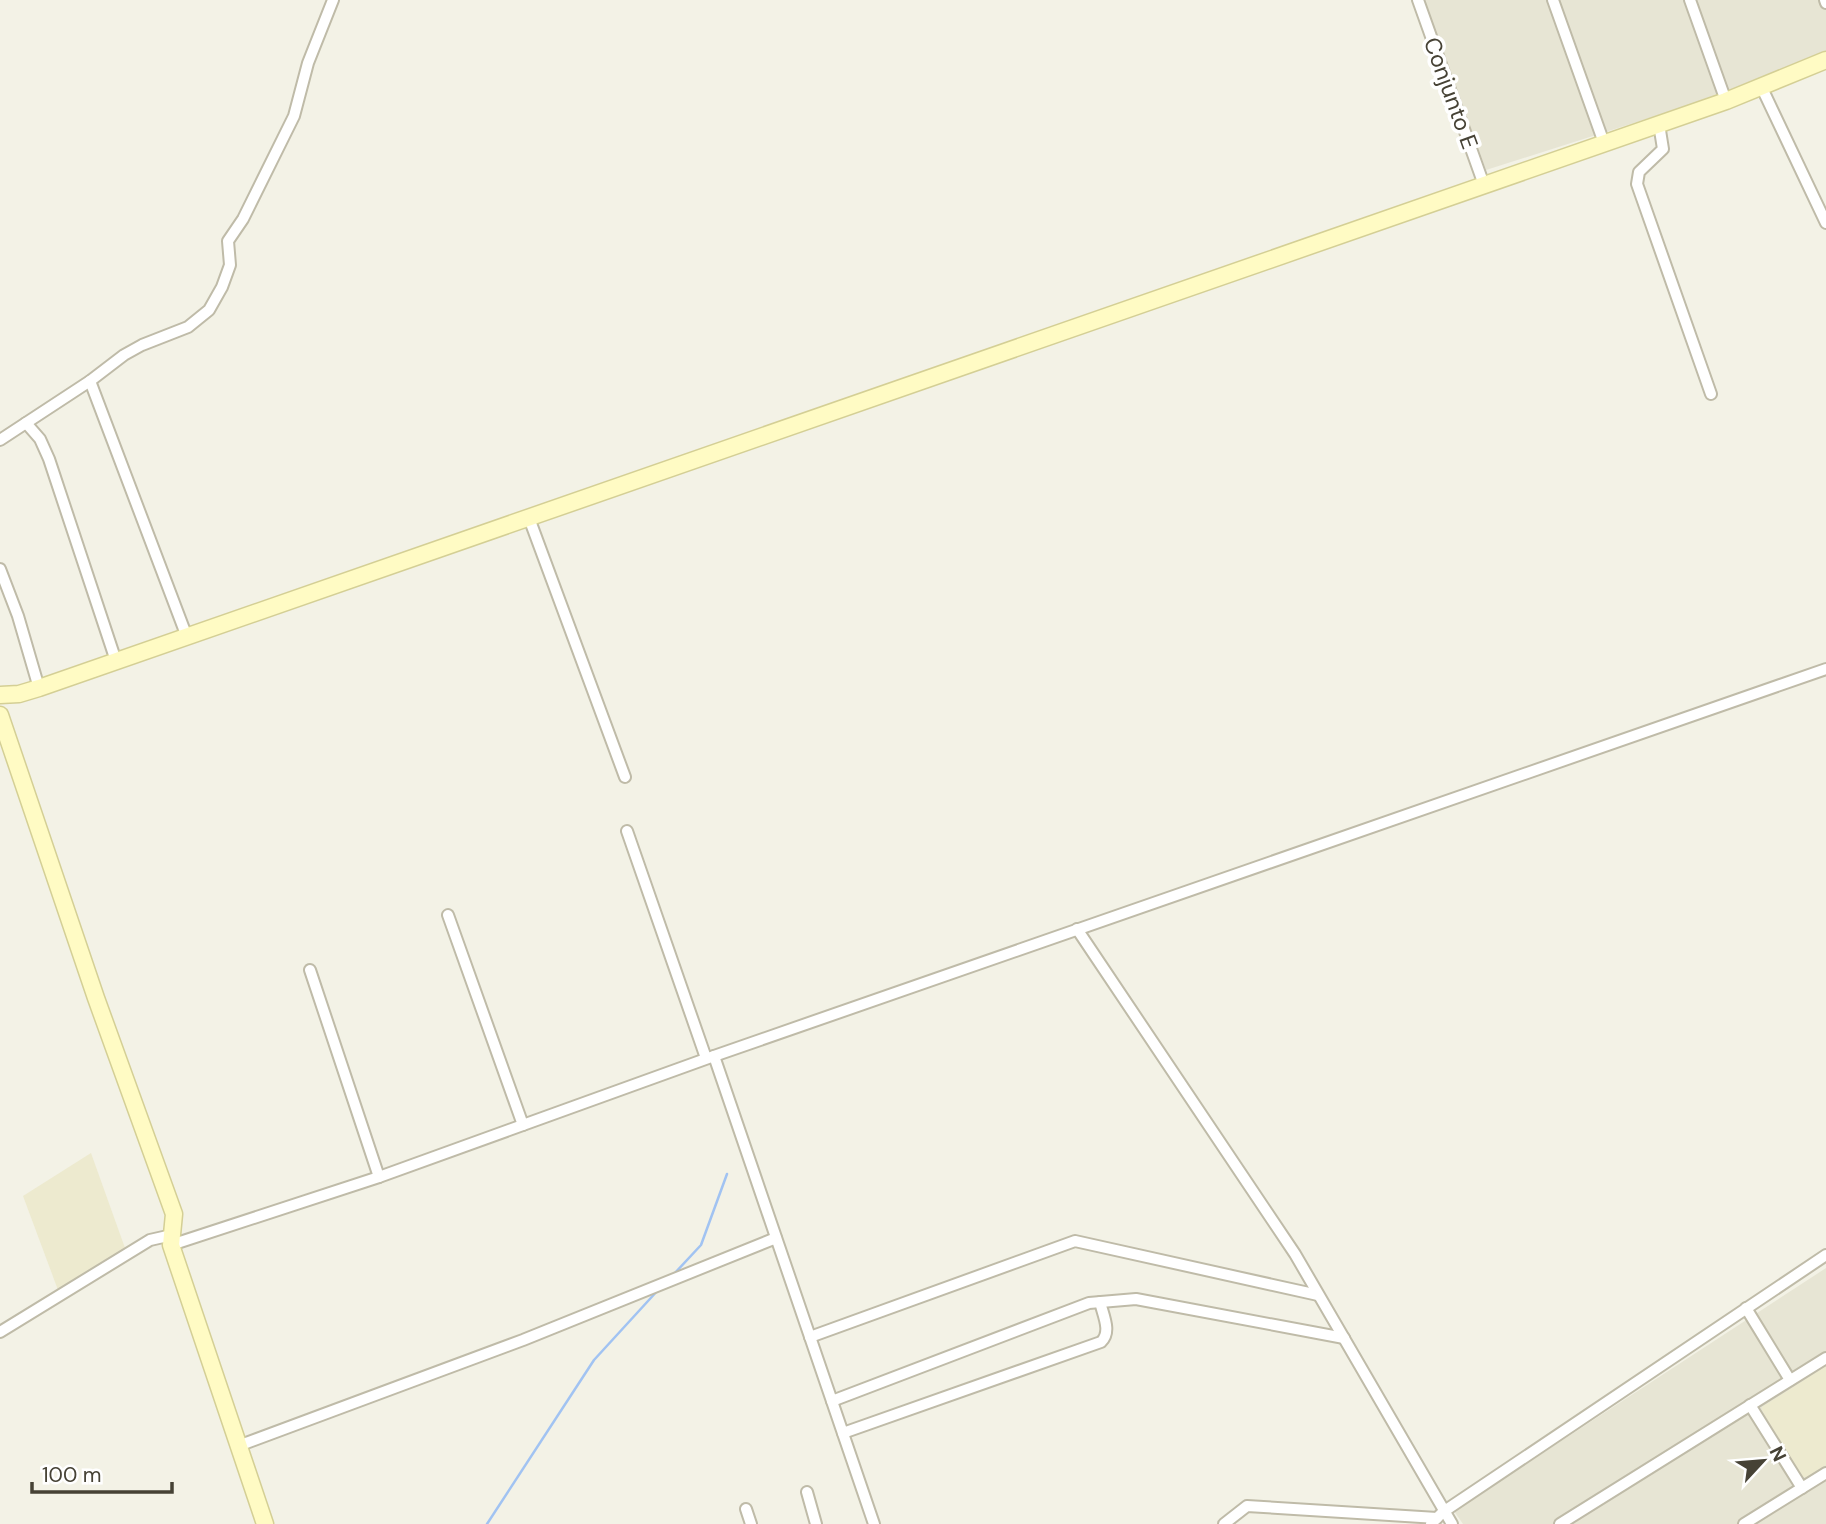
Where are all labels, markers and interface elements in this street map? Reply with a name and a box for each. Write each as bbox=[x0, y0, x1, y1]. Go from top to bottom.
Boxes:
street label: Conjunto E bbox=[1417, 33, 1485, 153]
north arrow bbox=[1728, 1426, 1798, 1496]
text: N bbox=[1764, 1442, 1792, 1465]
scale bar bbox=[32, 1450, 172, 1494]
text: 100 m bbox=[42, 1461, 102, 1489]

